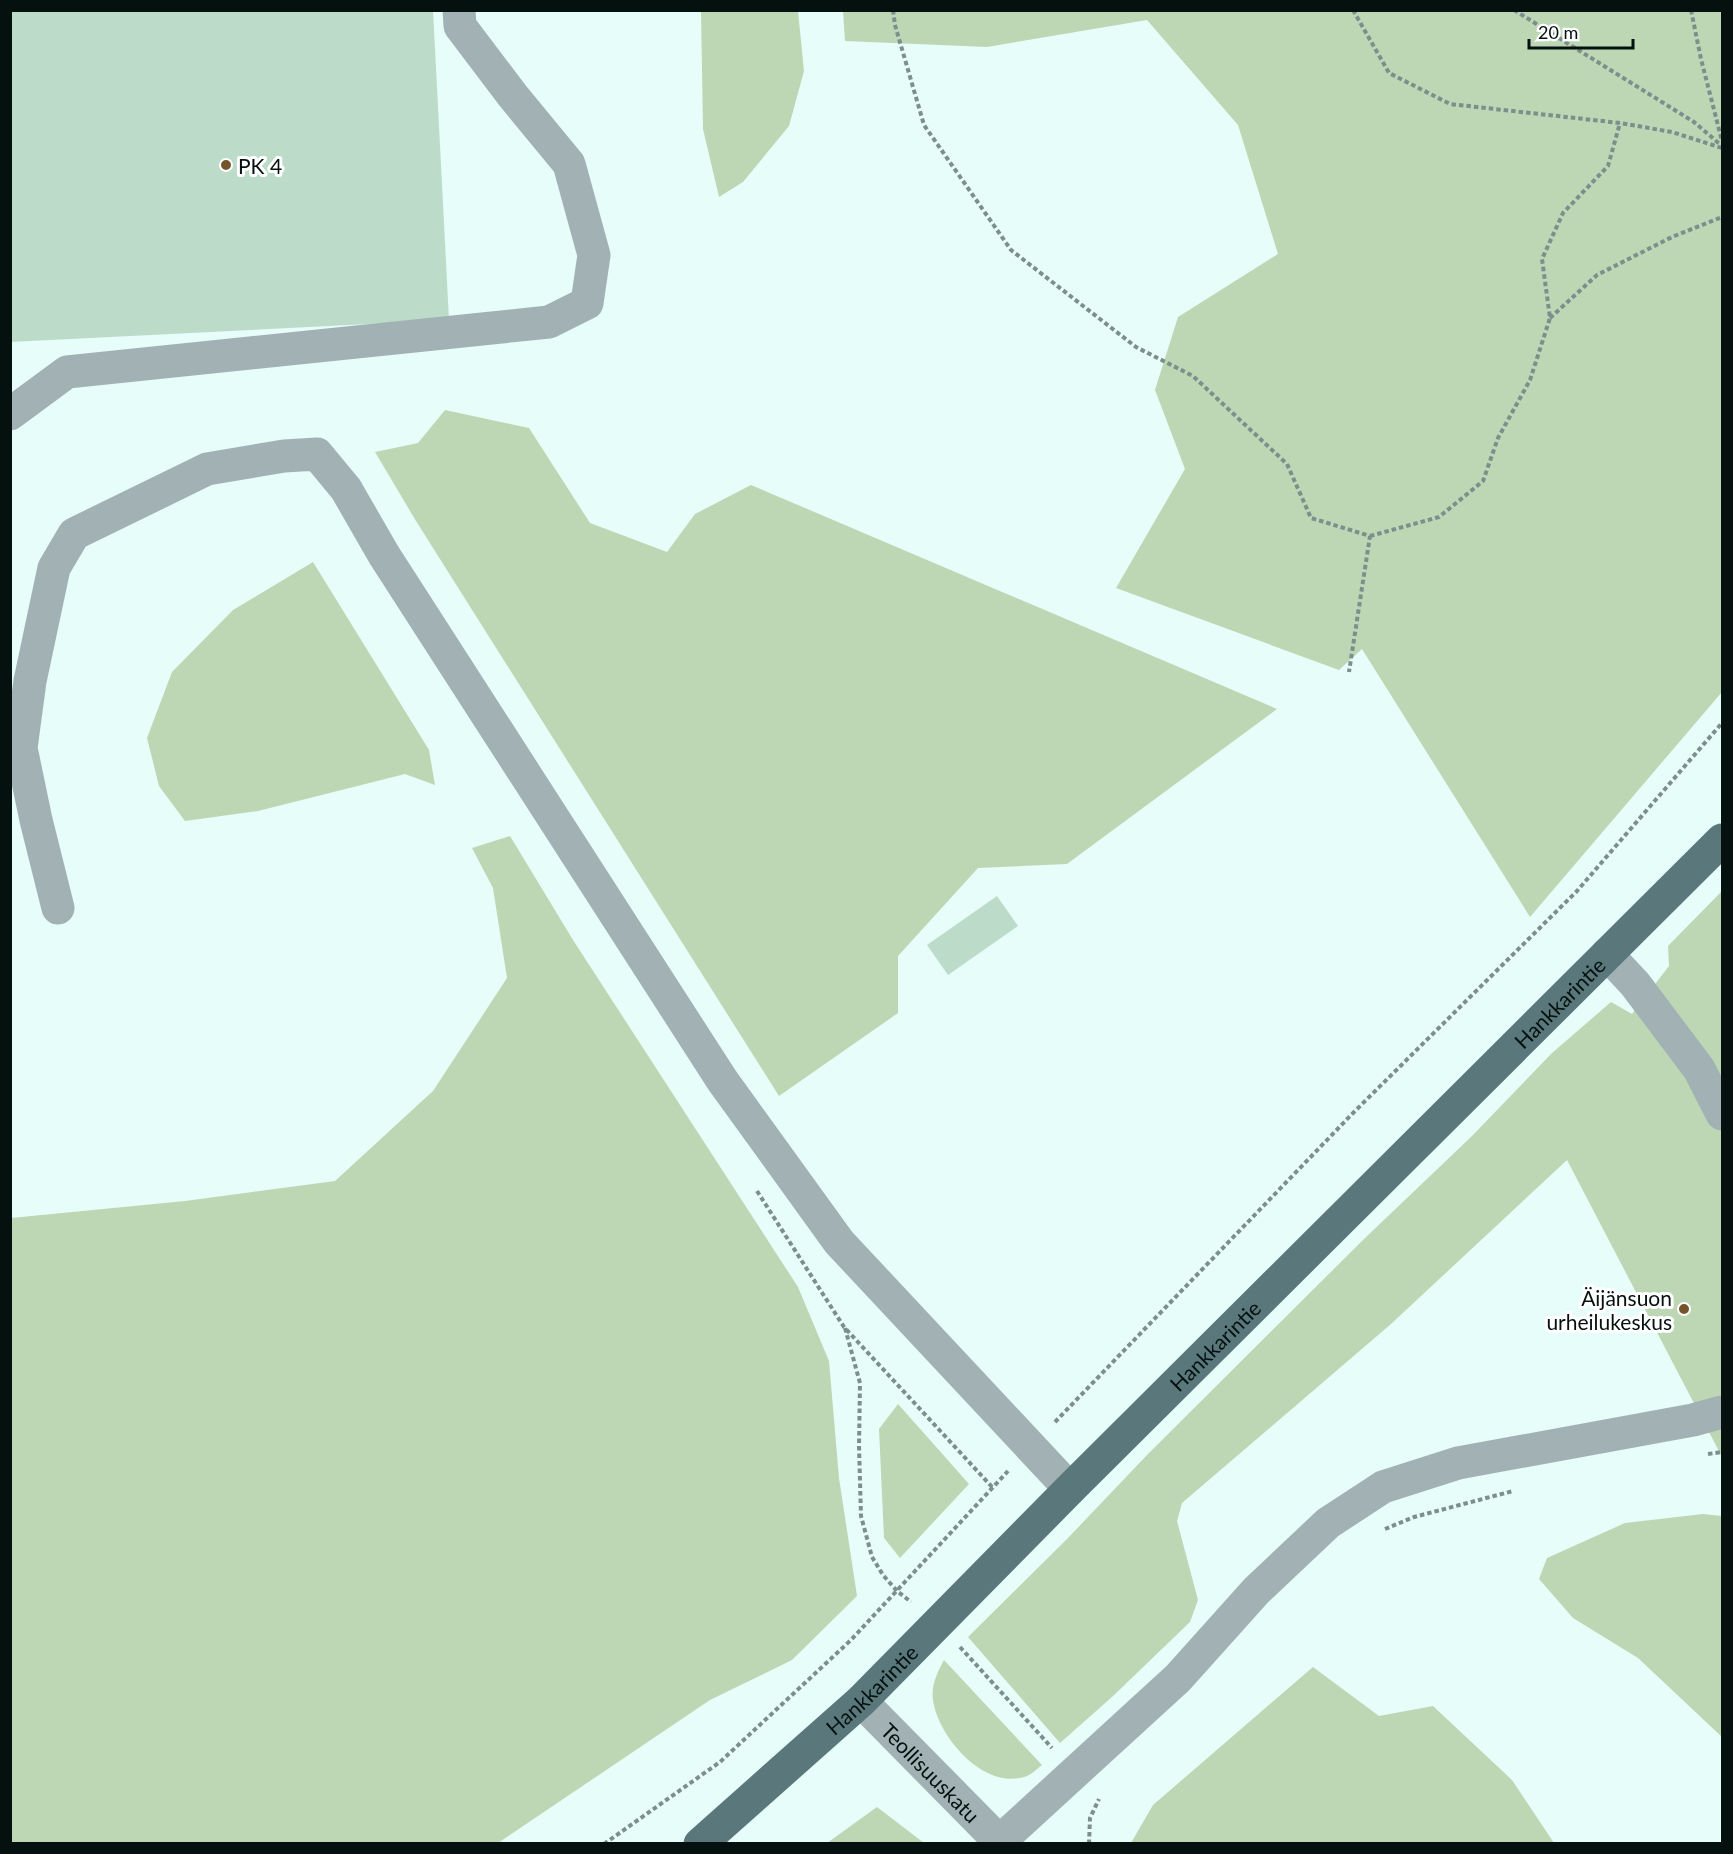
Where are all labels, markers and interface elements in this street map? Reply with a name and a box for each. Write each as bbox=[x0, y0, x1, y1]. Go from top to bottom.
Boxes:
scale bar bbox=[1529, 12, 1632, 50]
text: 20 m bbox=[1538, 21, 1578, 43]
place label: PK 4 bbox=[238, 153, 282, 178]
marker: PK 4 bbox=[219, 158, 233, 172]
street label: Hankkarintie bbox=[1508, 952, 1610, 1053]
place label: Äijänsuon urheilukeskus bbox=[1546, 1285, 1672, 1334]
street label: Hankkarintie bbox=[1164, 1295, 1265, 1396]
marker: Äijänsuon urheilukeskus bbox=[1677, 1302, 1691, 1316]
street label: Hankkarintie bbox=[820, 1639, 922, 1739]
street label: Teollisuuskatu bbox=[877, 1717, 986, 1827]

